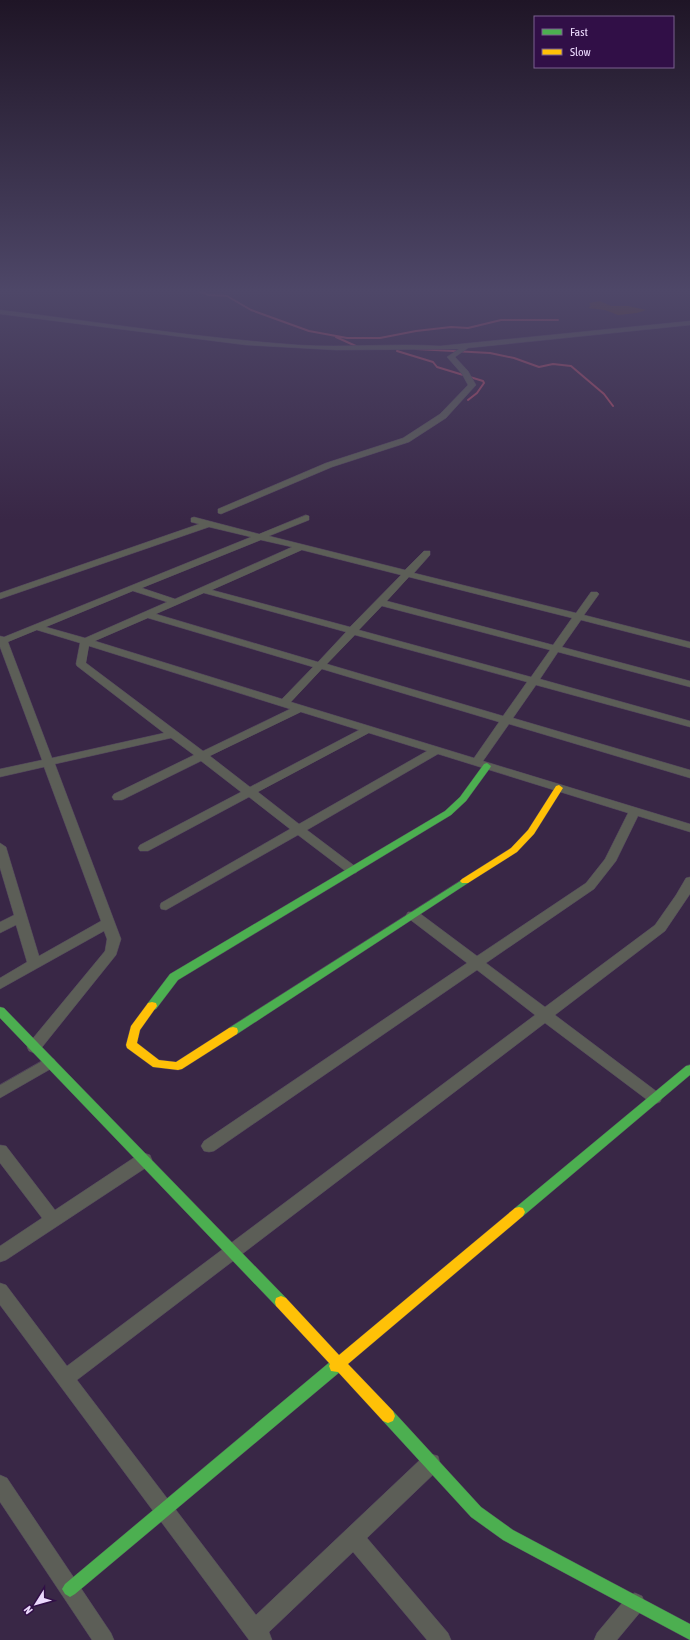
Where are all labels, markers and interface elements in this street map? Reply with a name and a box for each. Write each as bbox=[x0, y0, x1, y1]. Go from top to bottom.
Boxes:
legend bbox=[534, 16, 674, 68]
text: Fast bbox=[570, 25, 588, 39]
text: Slow bbox=[570, 45, 591, 59]
north arrow bbox=[16, 1584, 56, 1624]
text: N bbox=[21, 1604, 35, 1616]

